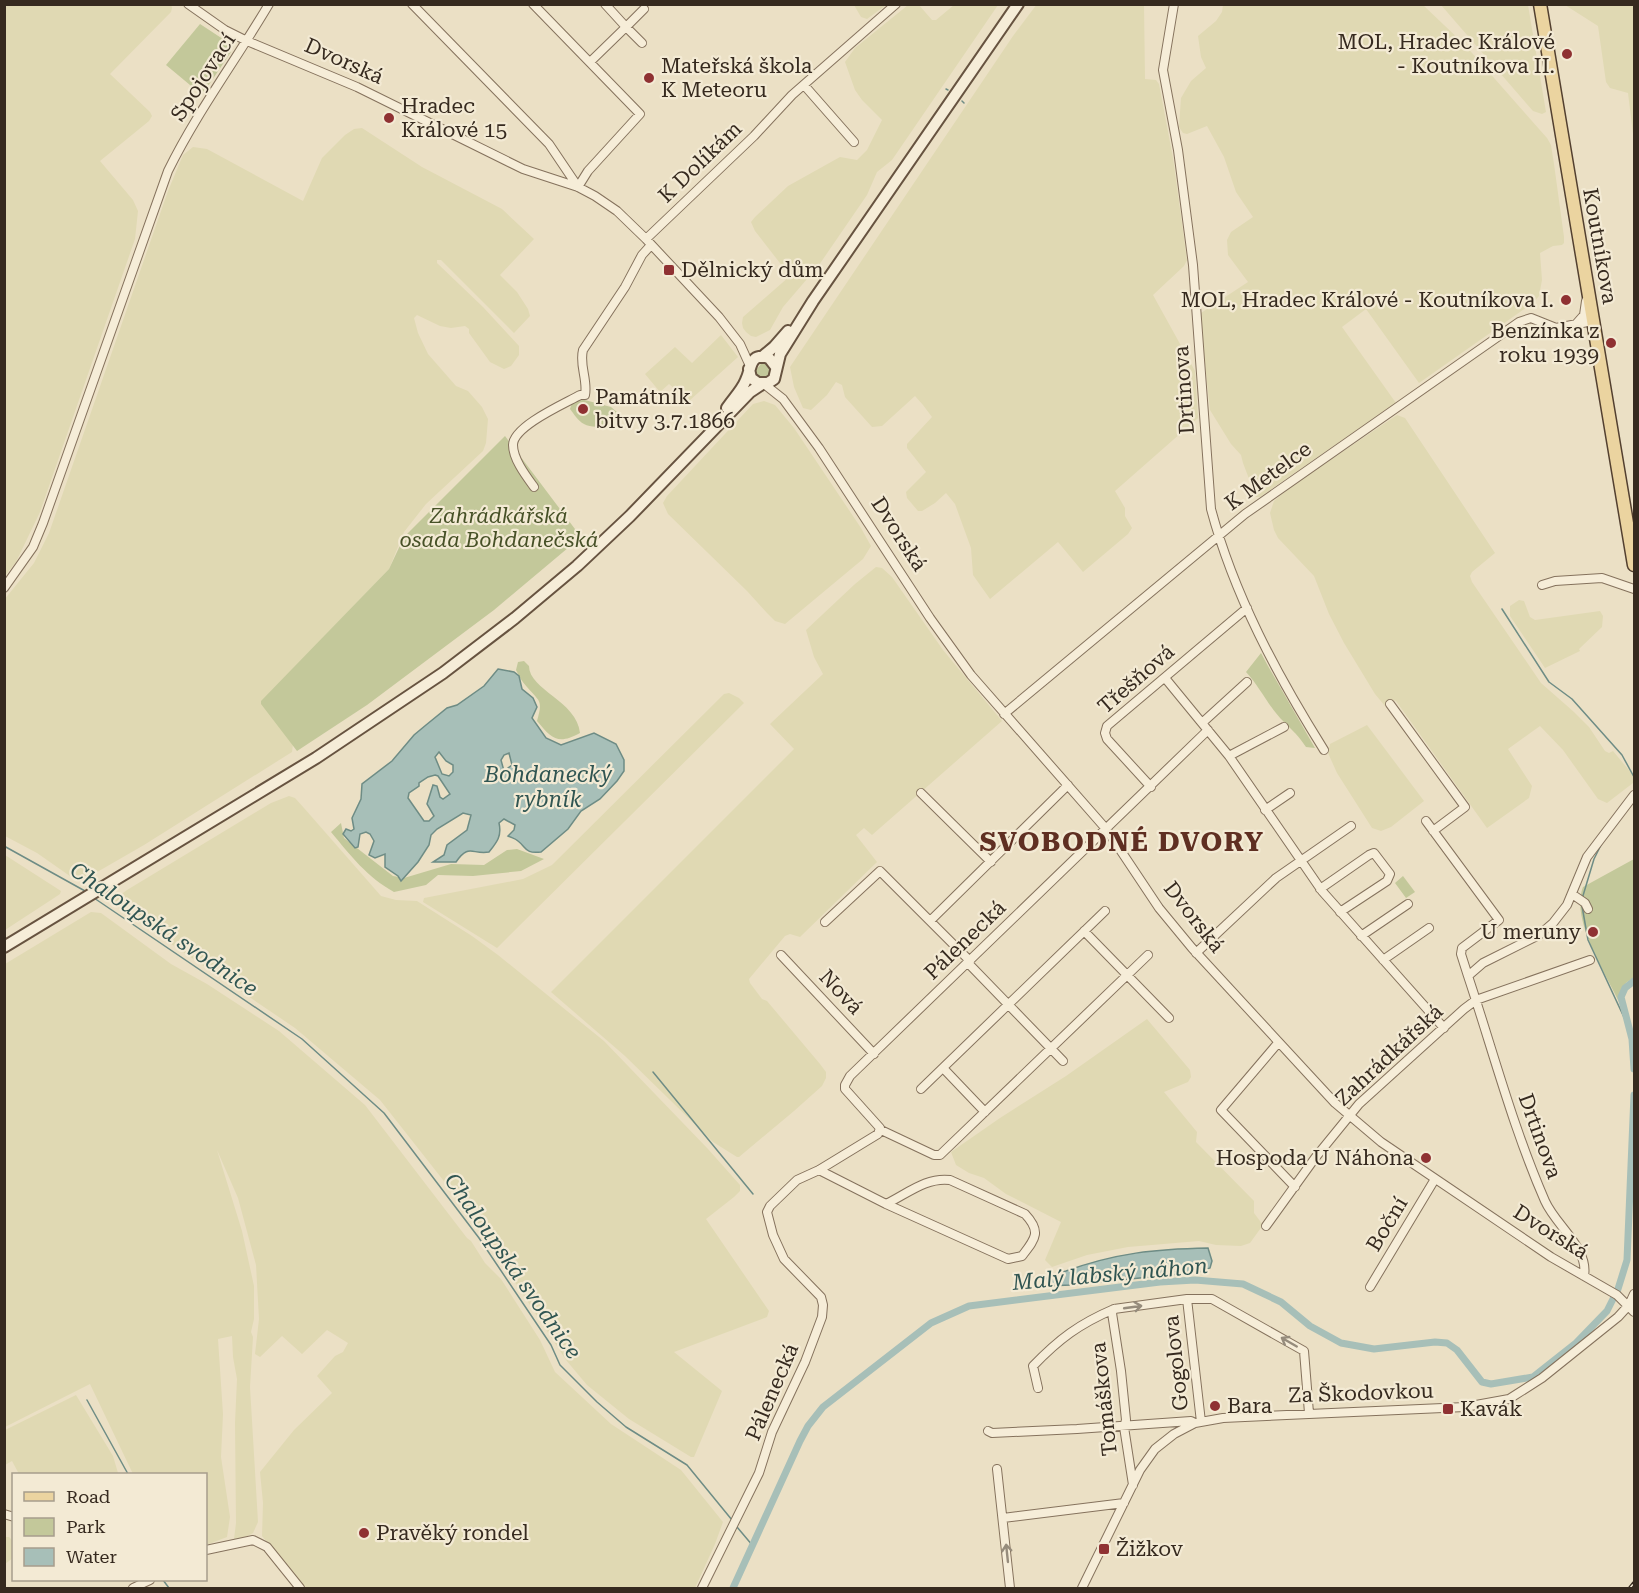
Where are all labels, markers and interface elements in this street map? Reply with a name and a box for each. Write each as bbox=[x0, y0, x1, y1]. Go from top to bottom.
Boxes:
street label: Spojovací bbox=[166, 28, 240, 125]
place label: MOL, Hradec Králové - Koutníkova II. bbox=[1337, 30, 1555, 78]
street label: Dvorská bbox=[301, 33, 388, 89]
marker: MOL, Hradec Králové - Koutníkova II. bbox=[1560, 47, 1574, 61]
place label: Mateřská škola K Meteoru bbox=[661, 54, 813, 102]
marker: Mateřská škola K Meteoru bbox=[642, 71, 656, 85]
place label: Hradec Králové 15 bbox=[401, 94, 507, 142]
marker: Hradec Králové 15 bbox=[382, 111, 396, 125]
street label: K Dolíkám bbox=[653, 117, 747, 207]
street label: Koutníkova bbox=[1578, 186, 1622, 306]
place label: Dělnický dům bbox=[681, 258, 824, 282]
marker: Dělnický dům bbox=[662, 263, 676, 277]
place label: MOL, Hradec Králové - Koutníkova I. bbox=[1181, 288, 1554, 312]
marker: MOL, Hradec Králové - Koutníkova I. bbox=[1559, 293, 1573, 307]
place label: Benzínka z roku 1939 bbox=[1491, 319, 1599, 367]
marker: Benzínka z roku 1939 bbox=[1604, 336, 1618, 350]
street label: Drtinova bbox=[1169, 344, 1199, 435]
place label: Památník bitvy 3.7.1866 bbox=[595, 385, 735, 433]
marker: Památník bitvy 3.7.1866 bbox=[576, 402, 590, 416]
street label: K Metelce bbox=[1220, 437, 1316, 515]
street label: Dvorská bbox=[866, 492, 932, 576]
park label: Zahrádkářská osada Bohdanečská bbox=[399, 504, 599, 552]
street label: Třešňová bbox=[1093, 639, 1179, 719]
water label: Bohdanecký rybník bbox=[483, 762, 613, 812]
district label: SVOBODNÉ DVORY bbox=[980, 826, 1264, 858]
water label: Chaloupská svodnice bbox=[66, 857, 262, 1001]
street label: Dvorská bbox=[1159, 877, 1230, 958]
street label: Pálenecká bbox=[920, 895, 1011, 984]
place label: U meruny bbox=[1481, 920, 1582, 944]
marker: U meruny bbox=[1586, 925, 1600, 939]
street label: Nová bbox=[814, 965, 868, 1020]
street label: Zahrádkářská bbox=[1330, 999, 1448, 1111]
street label: Drtinova bbox=[1514, 1090, 1567, 1182]
place label: Hospoda U Náhona bbox=[1216, 1146, 1415, 1170]
marker: Hospoda U Náhona bbox=[1419, 1151, 1433, 1165]
water label: Chaloupská svodnice bbox=[439, 1168, 587, 1364]
street label: Boční bbox=[1362, 1192, 1413, 1255]
street label: Dvorská bbox=[1509, 1200, 1593, 1265]
water label: Malý labský náhon bbox=[1010, 1253, 1209, 1295]
one-way arrow bbox=[1123, 1301, 1143, 1312]
street label: Gogolova bbox=[1159, 1313, 1193, 1412]
one-way arrow bbox=[1281, 1336, 1298, 1348]
street label: Pálenecká bbox=[741, 1339, 803, 1444]
street label: Tomáškova bbox=[1086, 1340, 1122, 1457]
street label: Za Škodovkou bbox=[1288, 1377, 1434, 1408]
place label: Bara bbox=[1227, 1394, 1273, 1418]
place label: Kavák bbox=[1460, 1397, 1522, 1421]
marker: Bara bbox=[1208, 1399, 1222, 1413]
marker: Kavák bbox=[1441, 1402, 1455, 1416]
legend bbox=[12, 1473, 207, 1581]
text: Road bbox=[66, 1486, 111, 1507]
text: Park bbox=[66, 1516, 106, 1537]
place label: Pravěký rondel bbox=[376, 1521, 529, 1545]
marker: Pravěký rondel bbox=[357, 1526, 371, 1540]
place label: Žižkov bbox=[1116, 1537, 1184, 1561]
marker: Žižkov bbox=[1097, 1542, 1111, 1556]
one-way arrow bbox=[1001, 1544, 1012, 1564]
text: Water bbox=[66, 1546, 117, 1567]

